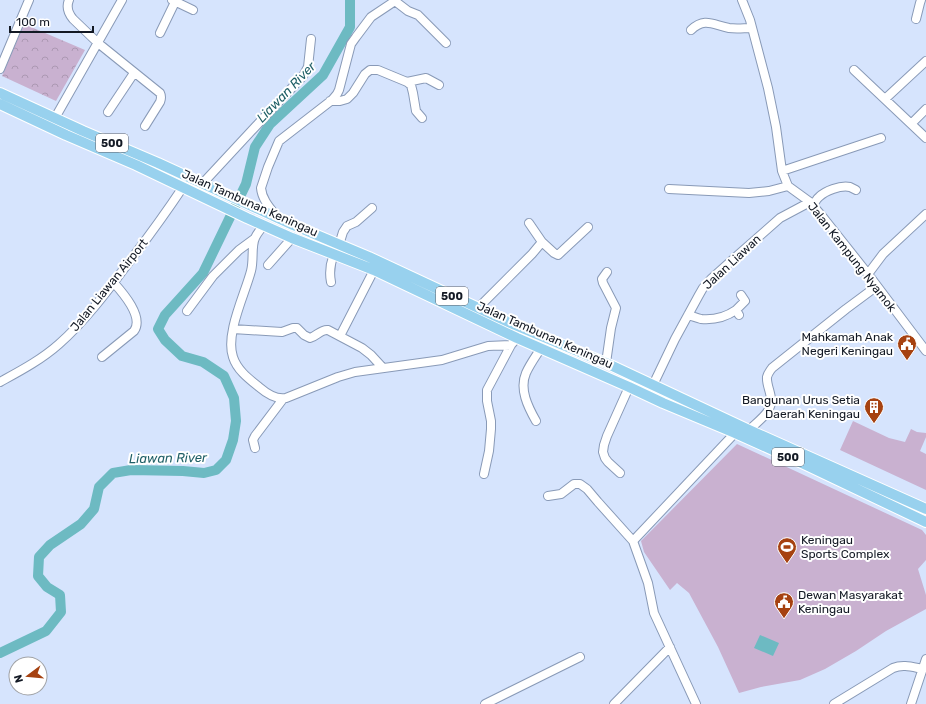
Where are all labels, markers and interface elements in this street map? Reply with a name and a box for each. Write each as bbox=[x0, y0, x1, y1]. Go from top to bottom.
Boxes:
scale bar bbox=[10, 8, 93, 34]
text: 100 m bbox=[16, 15, 50, 29]
water label: Liawan River bbox=[254, 58, 319, 125]
road number: 500 bbox=[96, 134, 128, 152]
street label: Jalan Tambunan Keningau bbox=[180, 167, 320, 239]
street label: Jalan Kampung Nyamok bbox=[805, 199, 900, 315]
street label: Jalan Liawan bbox=[700, 232, 764, 292]
street label: Jalan Liawan Airport bbox=[67, 236, 151, 334]
road number: 500 bbox=[436, 287, 468, 305]
street label: Jalan Tambunan Keningau bbox=[475, 299, 615, 371]
place label: Mahkamah Anak Negeri Keningau bbox=[801, 330, 894, 358]
public building icon: Mahkamah Anak Negeri Keningau bbox=[896, 333, 918, 361]
place label: Bangunan Urus Setia Daerah Keningau bbox=[742, 393, 860, 421]
building icon: Bangunan Urus Setia Daerah Keningau bbox=[863, 396, 885, 424]
road number: 500 bbox=[772, 448, 804, 466]
water label: Liawan River bbox=[129, 450, 208, 466]
place label: Keningau Sports Complex bbox=[801, 533, 890, 561]
sports icon: Keningau Sports Complex bbox=[776, 536, 798, 564]
place label: Dewan Masyarakat Keningau bbox=[798, 588, 903, 616]
public building icon: Dewan Masyarakat Keningau bbox=[773, 591, 795, 619]
north arrow bbox=[8, 656, 48, 696]
text: N bbox=[12, 673, 26, 684]

